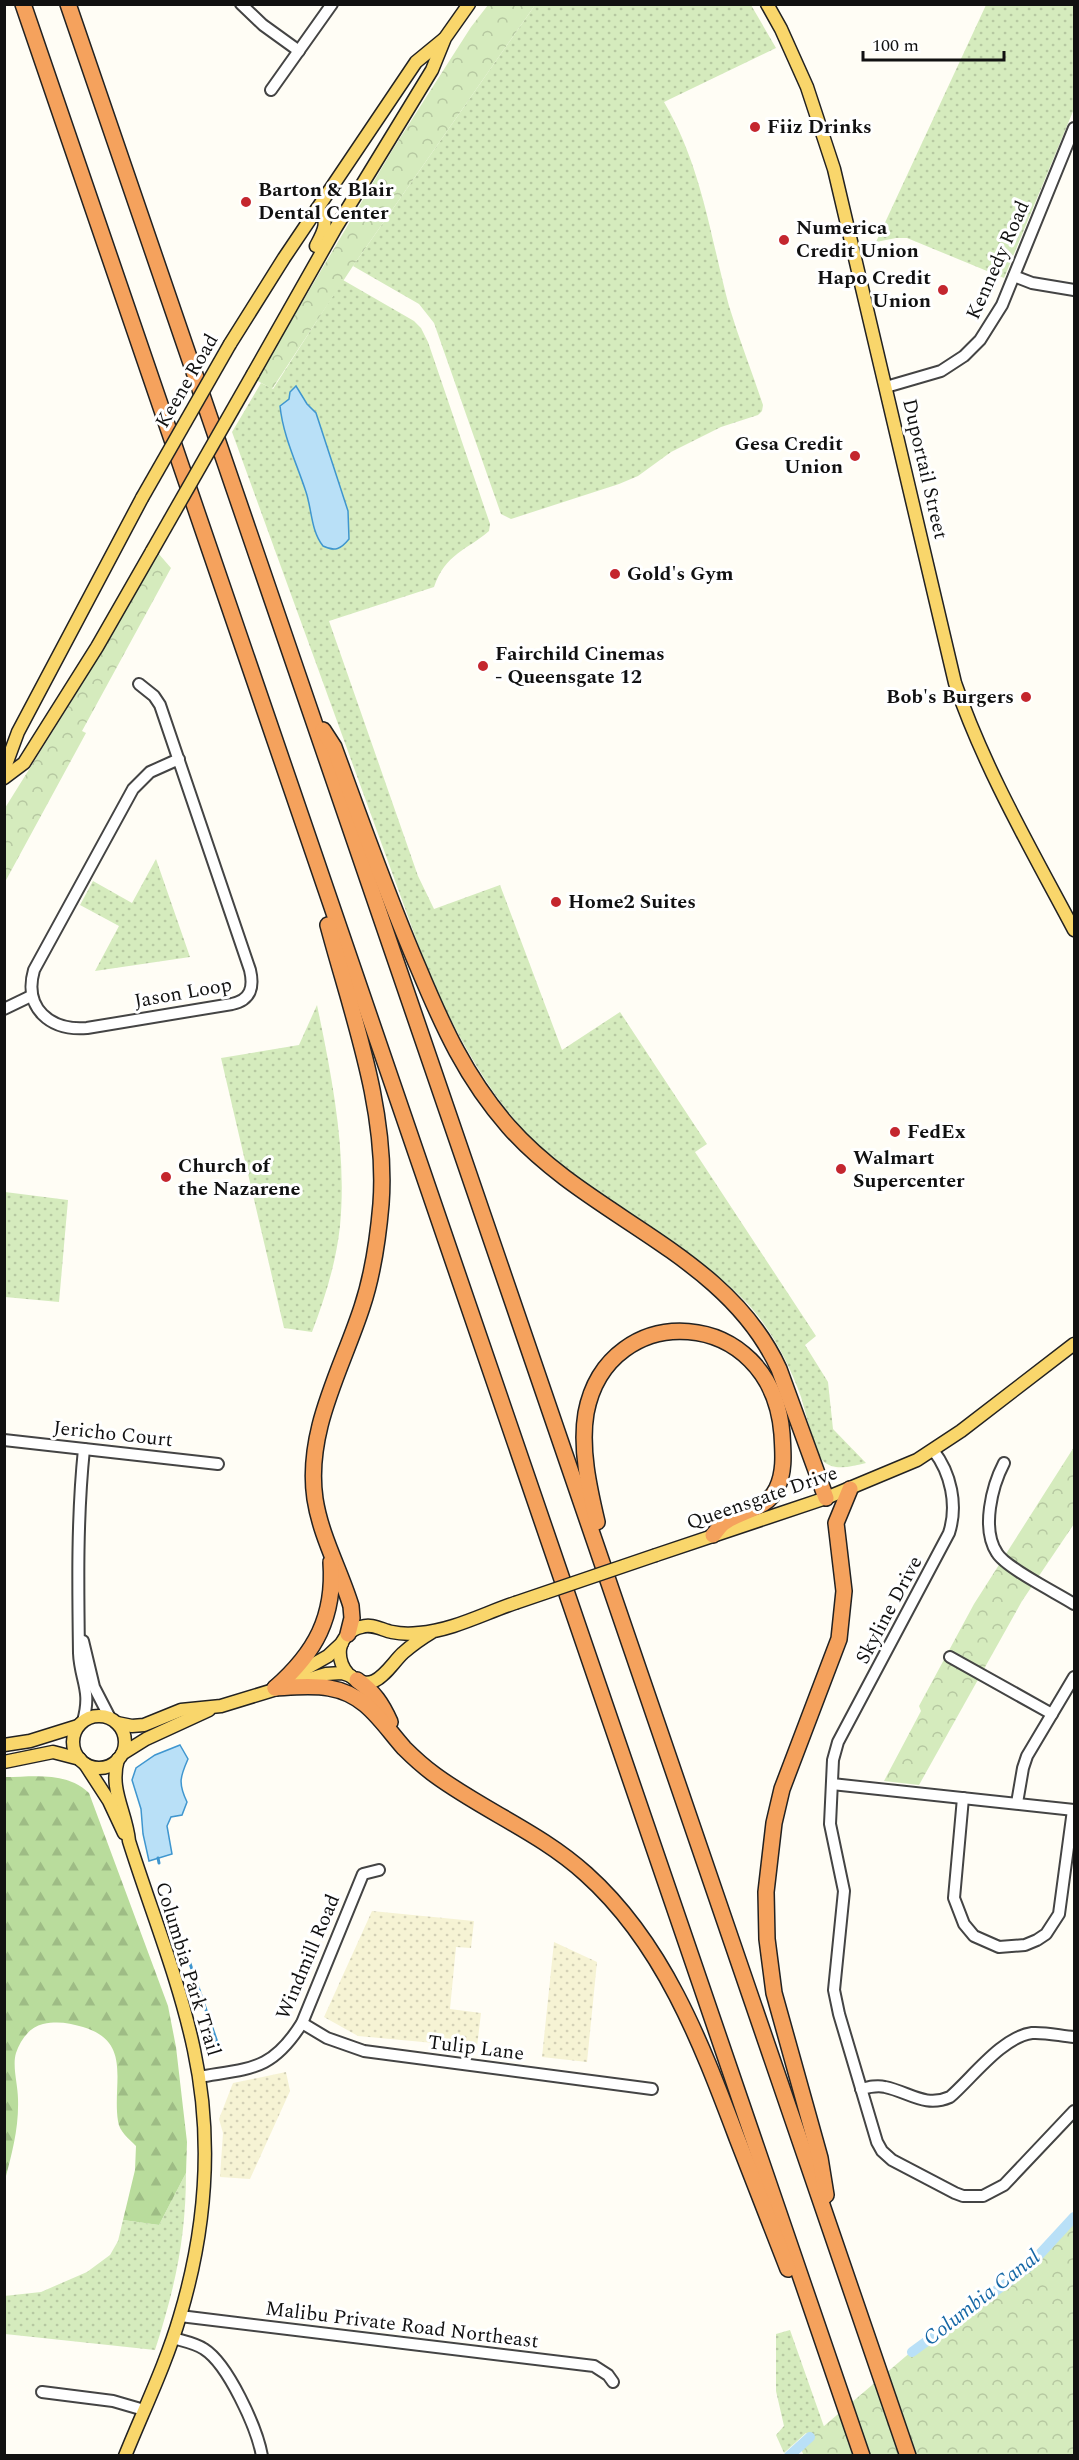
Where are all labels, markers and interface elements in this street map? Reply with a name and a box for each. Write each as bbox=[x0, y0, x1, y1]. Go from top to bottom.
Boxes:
scale bar bbox=[863, 24, 1004, 62]
text: 100 m bbox=[872, 32, 919, 59]
place label: Fiiz Drinks bbox=[767, 112, 872, 142]
marker: Fiiz Drinks bbox=[748, 120, 762, 134]
place label: Barton & Blair Dental Center bbox=[258, 175, 394, 228]
marker: Barton & Blair Dental Center bbox=[239, 195, 253, 209]
street label: Kennedy Road bbox=[958, 196, 1038, 324]
place label: Numerica Credit Union bbox=[796, 213, 919, 266]
marker: Numerica Credit Union bbox=[777, 233, 791, 247]
place label: Hapo Credit Union bbox=[817, 263, 931, 316]
marker: Hapo Credit Union bbox=[936, 283, 950, 297]
street label: Keene Road bbox=[148, 328, 226, 434]
street label: Duportail Street bbox=[894, 396, 956, 542]
place label: Gesa Credit Union bbox=[735, 429, 843, 482]
marker: Gesa Credit Union bbox=[848, 449, 862, 463]
place label: Gold's Gym bbox=[627, 559, 733, 589]
marker: Gold's Gym bbox=[608, 567, 622, 581]
place label: Fairchild Cinemas - Queensgate 12 bbox=[495, 639, 665, 692]
marker: Fairchild Cinemas - Queensgate 12 bbox=[476, 659, 490, 673]
place label: Bob's Burgers bbox=[886, 682, 1014, 712]
marker: Bob's Burgers bbox=[1019, 690, 1033, 704]
place label: Home2 Suites bbox=[568, 887, 696, 917]
marker: Home2 Suites bbox=[549, 895, 563, 909]
street label: Jason Loop bbox=[132, 970, 234, 1016]
place label: FedEx bbox=[907, 1117, 966, 1147]
marker: FedEx bbox=[888, 1125, 902, 1139]
place label: Walmart Supercenter bbox=[853, 1143, 965, 1196]
place label: Church of the Nazarene bbox=[178, 1151, 301, 1204]
marker: Walmart Supercenter bbox=[834, 1162, 848, 1176]
marker: Church of the Nazarene bbox=[159, 1170, 173, 1184]
street label: Jericho Court bbox=[52, 1413, 174, 1455]
street label: Queensgate Drive bbox=[682, 1458, 842, 1538]
street label: Skyline Drive bbox=[848, 1550, 930, 1670]
street label: Columbia Park Trail bbox=[147, 1878, 229, 2060]
street label: Windmill Road bbox=[268, 1890, 348, 2024]
street label: Tulip Lane bbox=[426, 2027, 526, 2069]
water label: Columbia Canal bbox=[917, 2242, 1048, 2354]
street label: Malibu Private Road Northeast bbox=[264, 2293, 540, 2357]

